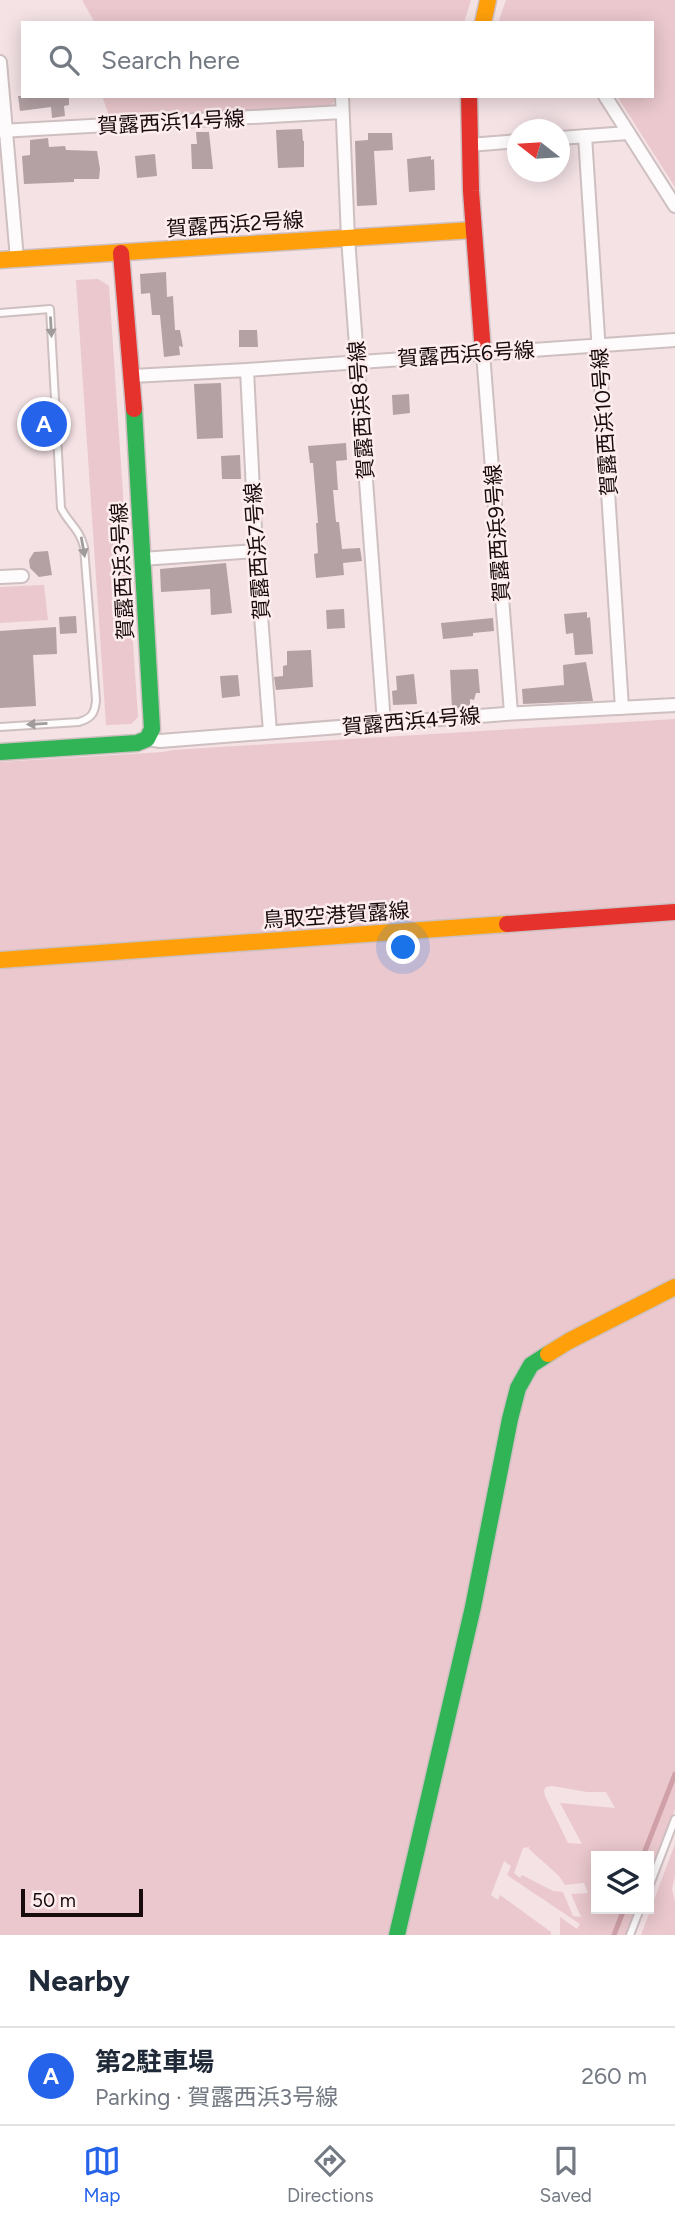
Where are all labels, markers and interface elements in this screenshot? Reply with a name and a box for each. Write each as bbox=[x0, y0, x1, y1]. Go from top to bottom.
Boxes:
search box bbox=[21, 21, 654, 98]
icon: search bbox=[45, 41, 83, 79]
text: Search here bbox=[101, 44, 240, 76]
street label: 賀露西浜14号線 bbox=[97, 106, 245, 138]
north arrow bbox=[507, 119, 570, 182]
street label: 賀露西浜2号線 bbox=[165, 207, 305, 241]
one-way arrow bbox=[45, 316, 56, 338]
street label: 賀露西浜6号線 bbox=[396, 337, 536, 371]
street label: 賀露西浜8号線 bbox=[344, 340, 378, 480]
street label: 賀露西浜10号線 bbox=[586, 347, 622, 497]
pin: A bbox=[21, 398, 67, 450]
street label: 賀露西浜9号線 bbox=[480, 463, 514, 603]
street label: 賀露西浜7号線 bbox=[240, 482, 274, 620]
street label: 賀露西浜3号線 bbox=[106, 502, 138, 640]
one-way arrow bbox=[78, 536, 89, 558]
street label: 賀露西浜4号線 bbox=[341, 702, 481, 740]
one-way arrow bbox=[26, 719, 48, 730]
street label: 鳥取空港賀露線 bbox=[262, 897, 410, 933]
your location bbox=[386, 930, 420, 964]
map controls bbox=[591, 1851, 654, 1914]
button: layers bbox=[591, 1851, 654, 1914]
scale bar bbox=[21, 1886, 144, 1918]
text: 50 m bbox=[32, 1889, 76, 1912]
text: Nearby bbox=[28, 1962, 130, 1999]
text: 第2駐車場 bbox=[95, 2046, 214, 2078]
text: A bbox=[43, 2062, 59, 2090]
text: 260 m bbox=[581, 2062, 647, 2090]
text: Parking · 賀露西浜3号線 bbox=[95, 2083, 338, 2111]
tab: Map bbox=[83, 2142, 121, 2207]
tab: Directions bbox=[287, 2142, 374, 2207]
tab: Saved bbox=[540, 2142, 592, 2207]

